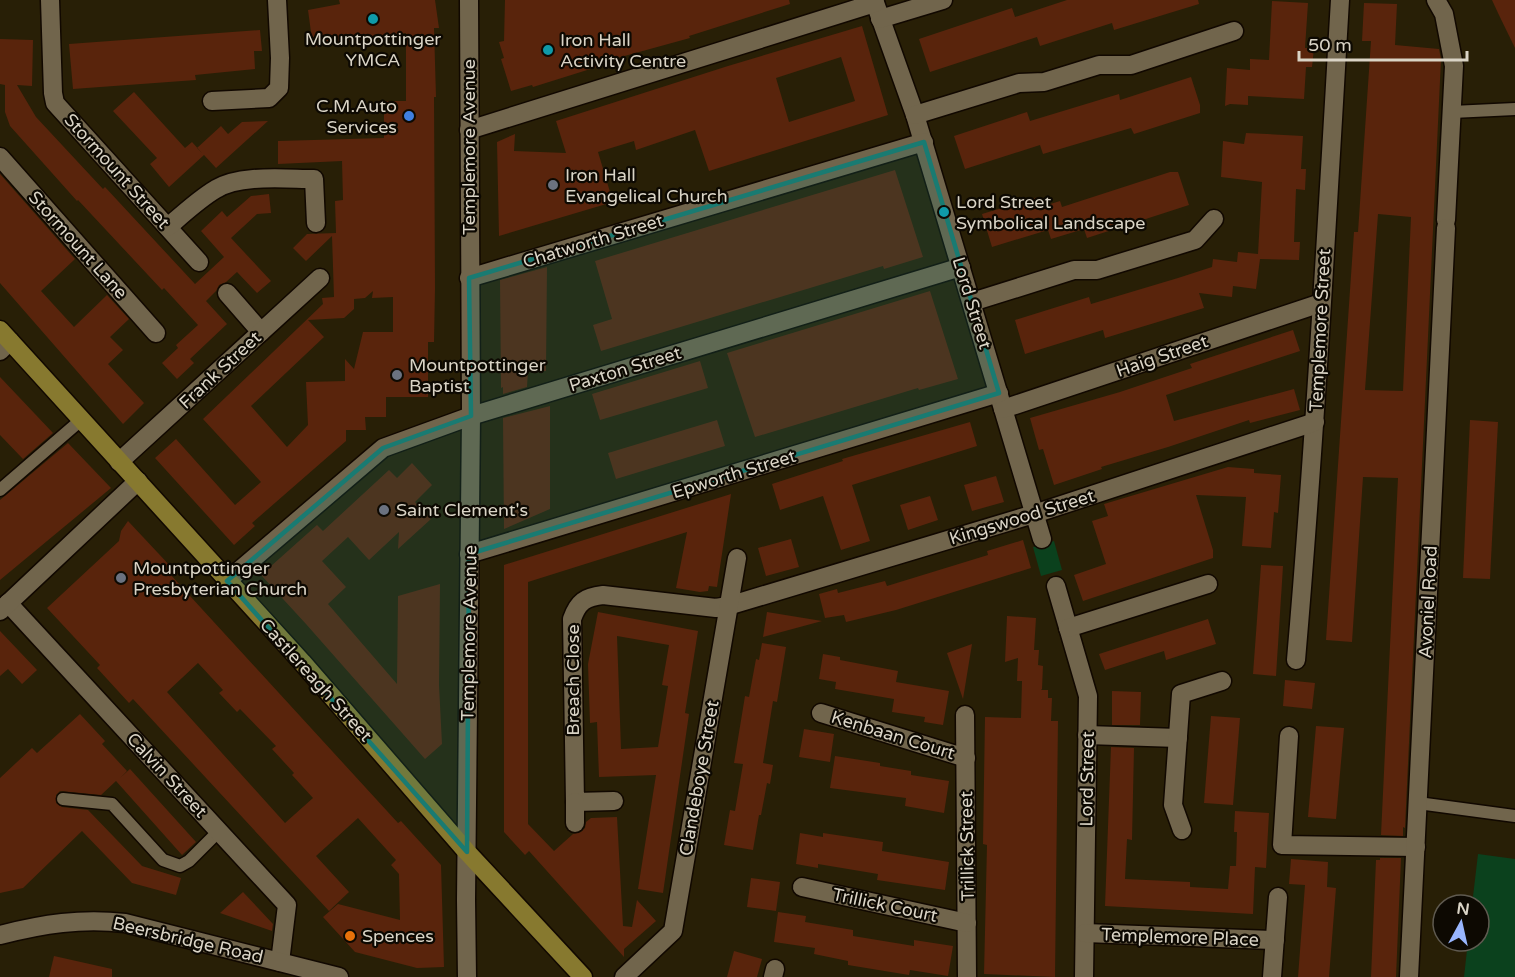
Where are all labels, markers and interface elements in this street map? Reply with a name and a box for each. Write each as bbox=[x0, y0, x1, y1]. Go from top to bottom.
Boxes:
marker: Mountpottinger YMCA bbox=[366, 12, 380, 26]
scale bar bbox=[1299, 24, 1467, 62]
place label: Mountpottinger YMCA bbox=[305, 28, 441, 71]
place label: Iron Hall Activity Centre bbox=[560, 29, 686, 72]
text: 50 m bbox=[1308, 34, 1352, 56]
marker: Iron Hall Activity Centre bbox=[541, 43, 555, 57]
street label: Templemore Avenue bbox=[458, 59, 480, 235]
place label: C.M.Auto Services bbox=[316, 95, 397, 138]
street label: Stormount Street bbox=[59, 109, 175, 233]
marker: C.M.Auto Services bbox=[402, 109, 416, 123]
place label: Iron Hall Evangelical Church bbox=[565, 164, 728, 207]
marker: Iron Hall Evangelical Church bbox=[546, 178, 560, 192]
street label: Stormount Lane bbox=[24, 186, 132, 304]
place label: Lord Street Symbolical Landscape bbox=[956, 191, 1146, 234]
marker: Lord Street Symbolical Landscape bbox=[937, 205, 951, 219]
street label: Chatworth Street bbox=[520, 209, 666, 273]
street label: Templemore Street bbox=[1305, 248, 1335, 412]
street label: Lord Street bbox=[948, 254, 997, 352]
street label: Frank Street bbox=[174, 326, 266, 414]
street label: Haig Street bbox=[1113, 330, 1211, 382]
street label: Paxton Street bbox=[566, 341, 684, 397]
place label: Mountpottinger Baptist bbox=[409, 354, 546, 397]
marker: Mountpottinger Baptist bbox=[390, 368, 404, 382]
street label: Epworth Street bbox=[669, 445, 799, 503]
street label: Kingswood Street bbox=[947, 484, 1097, 550]
place label: Saint Clement's bbox=[396, 499, 528, 521]
marker: Saint Clement's bbox=[377, 503, 391, 517]
street label: Templemore Avenue bbox=[456, 545, 482, 721]
street label: Avoniel Road bbox=[1414, 545, 1442, 659]
place label: Mountpottinger Presbyterian Church bbox=[133, 557, 307, 600]
marker: Mountpottinger Presbyterian Church bbox=[114, 571, 128, 585]
street label: Castlereagh Street bbox=[255, 614, 377, 746]
street label: Breach Close bbox=[562, 624, 584, 736]
street label: Clandeboye Street bbox=[674, 698, 724, 858]
street label: Kenbaan Court bbox=[828, 706, 958, 764]
street label: Calvin Street bbox=[122, 728, 212, 822]
street label: Lord Street bbox=[1075, 731, 1099, 827]
street label: Trillick Street bbox=[955, 791, 979, 901]
street label: Trillick Court bbox=[831, 883, 940, 927]
north arrow bbox=[1431, 893, 1491, 953]
text: N bbox=[1455, 898, 1471, 920]
street label: Beersbridge Road bbox=[111, 912, 265, 968]
street label: Templemore Place bbox=[1101, 923, 1259, 951]
place label: Spences bbox=[362, 925, 434, 947]
marker: Spences bbox=[343, 929, 357, 943]

